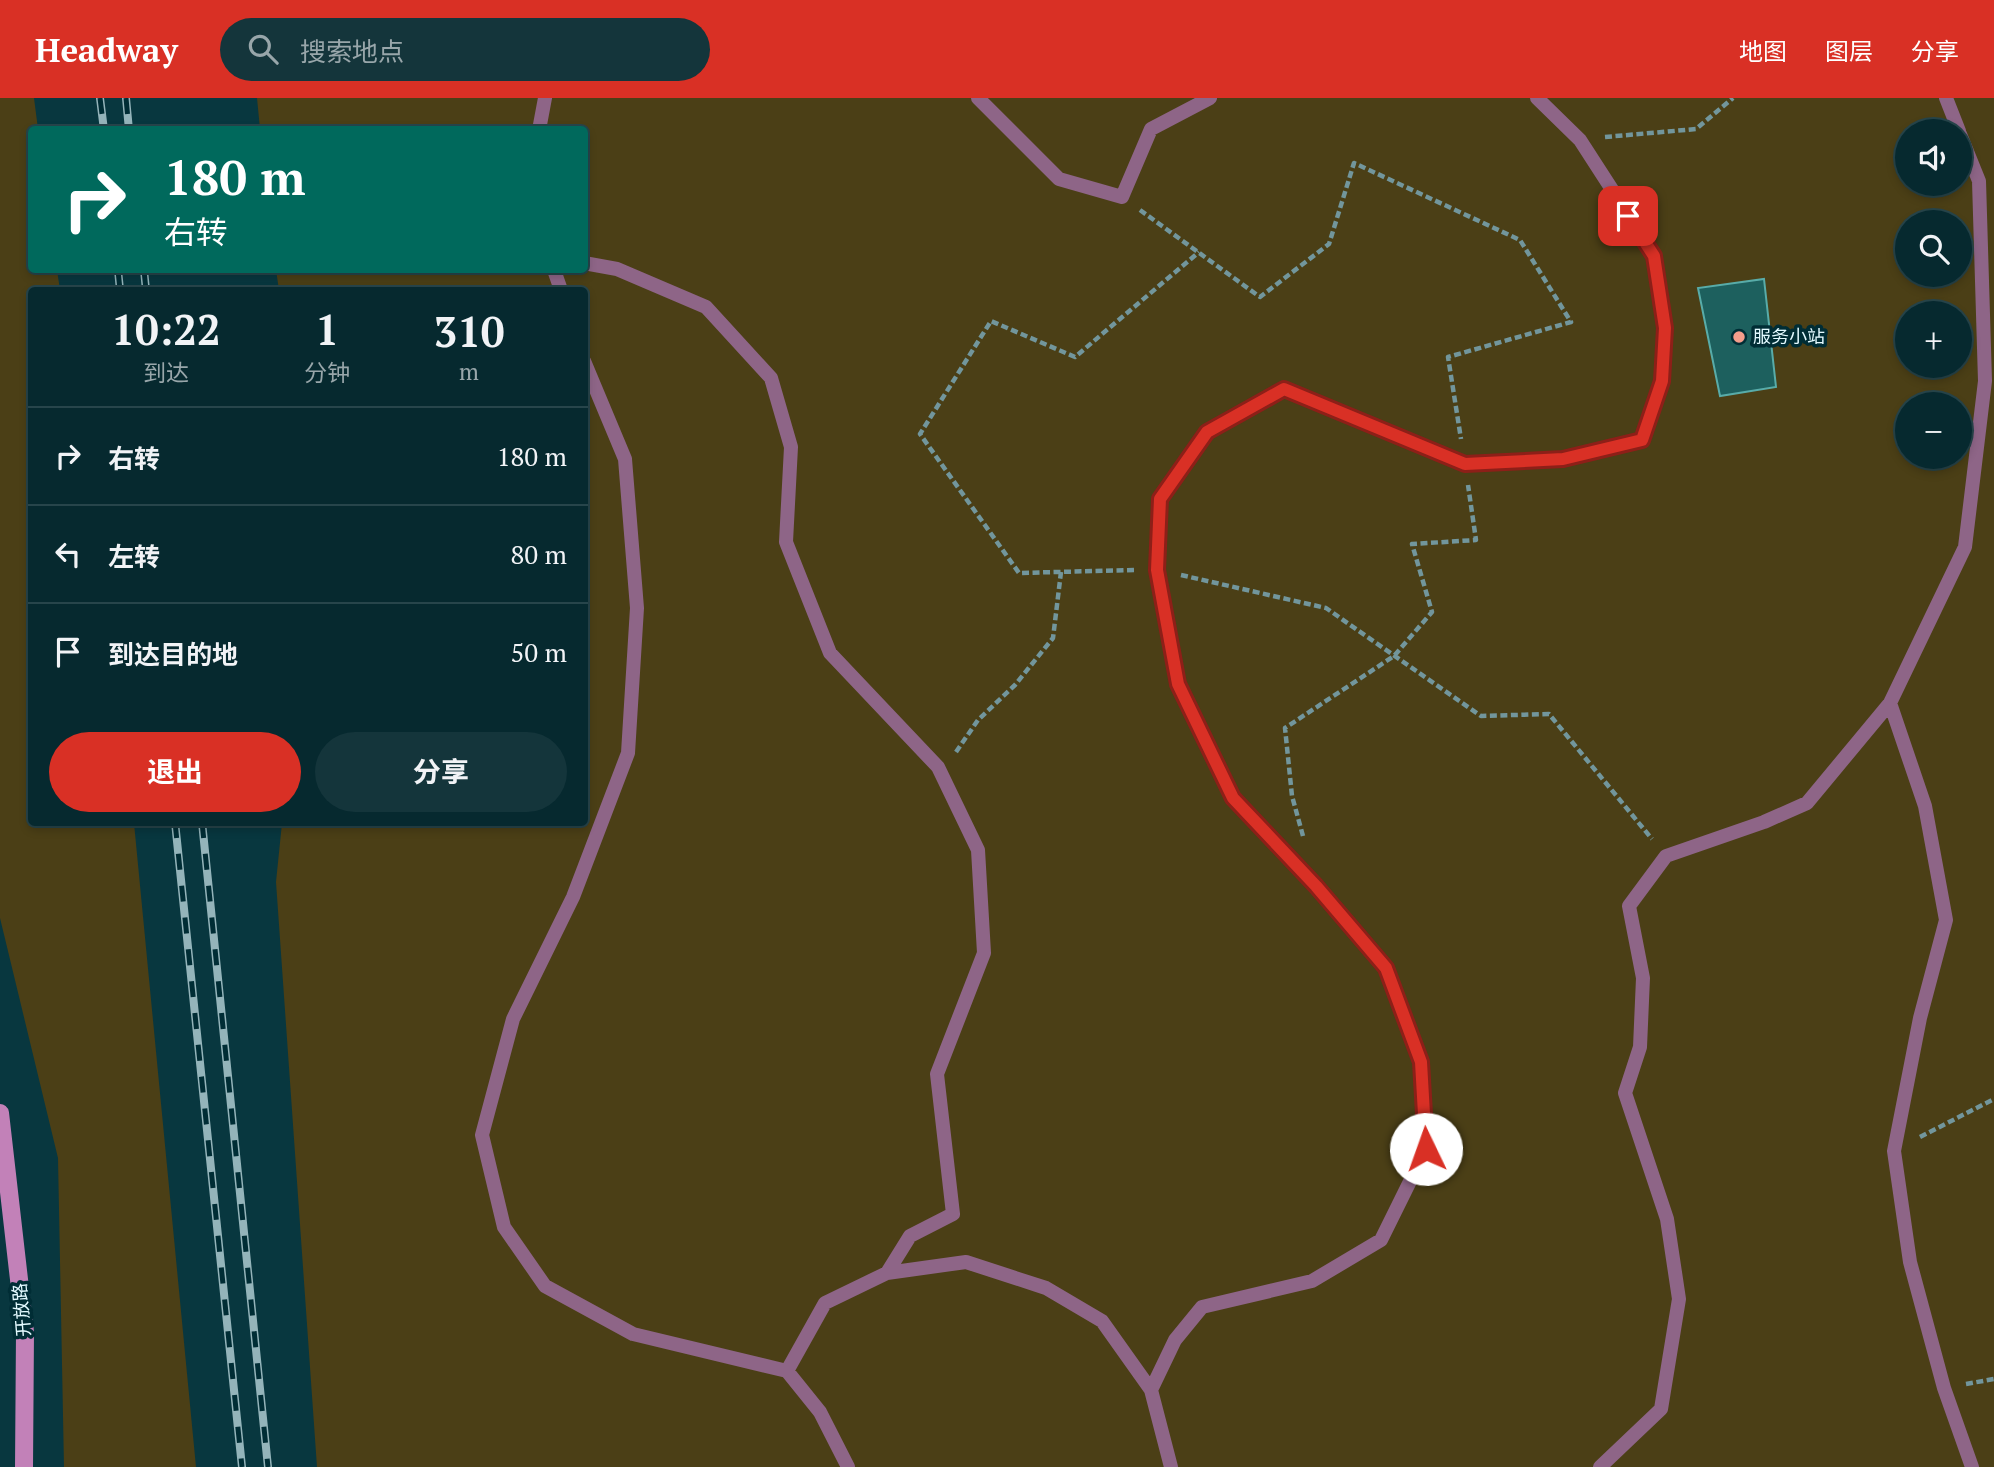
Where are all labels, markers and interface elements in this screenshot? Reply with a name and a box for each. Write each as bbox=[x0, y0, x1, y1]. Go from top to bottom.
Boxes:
search box bbox=[220, 18, 710, 81]
text: Headway bbox=[35, 28, 178, 71]
icon: search bbox=[244, 30, 282, 68]
text: 搜索地点 bbox=[300, 34, 404, 68]
text: 地图 bbox=[1739, 35, 1787, 67]
text: 图层 bbox=[1825, 35, 1873, 67]
text: 分享 bbox=[1911, 35, 1959, 67]
map controls bbox=[1895, 119, 1972, 469]
button: sound bbox=[1895, 119, 1972, 196]
text: 180 m bbox=[164, 144, 306, 209]
icon: right bbox=[49, 154, 140, 245]
pin bbox=[1598, 186, 1658, 246]
icon: arrive bbox=[1609, 197, 1647, 235]
button: search bbox=[1895, 210, 1972, 287]
text: 右转 bbox=[164, 211, 228, 253]
text: 10:22 bbox=[111, 301, 221, 357]
text: 1 bbox=[315, 301, 339, 357]
button: + bbox=[1895, 301, 1972, 378]
text: 310 bbox=[433, 303, 505, 359]
place label: 服务小站 bbox=[1753, 324, 1825, 348]
marker: 服务小站 bbox=[1731, 329, 1747, 345]
text: m bbox=[459, 356, 479, 387]
text: 到达 bbox=[143, 357, 189, 388]
text: 分钟 bbox=[304, 357, 350, 388]
button: − bbox=[1895, 392, 1972, 469]
icon: right bbox=[49, 437, 87, 475]
text: 180 m bbox=[497, 439, 567, 473]
text: 右转 bbox=[108, 441, 160, 475]
icon: left bbox=[49, 535, 87, 573]
text: 80 m bbox=[511, 537, 567, 571]
text: 左转 bbox=[108, 539, 160, 573]
icon: arrive bbox=[49, 633, 87, 671]
text: 50 m bbox=[511, 635, 567, 669]
text: 到达目的地 bbox=[108, 637, 238, 671]
button: 退出 bbox=[49, 732, 301, 812]
button: 分享 bbox=[315, 732, 567, 812]
position arrow bbox=[1389, 1112, 1463, 1186]
street label: 开放路 bbox=[7, 1282, 35, 1338]

